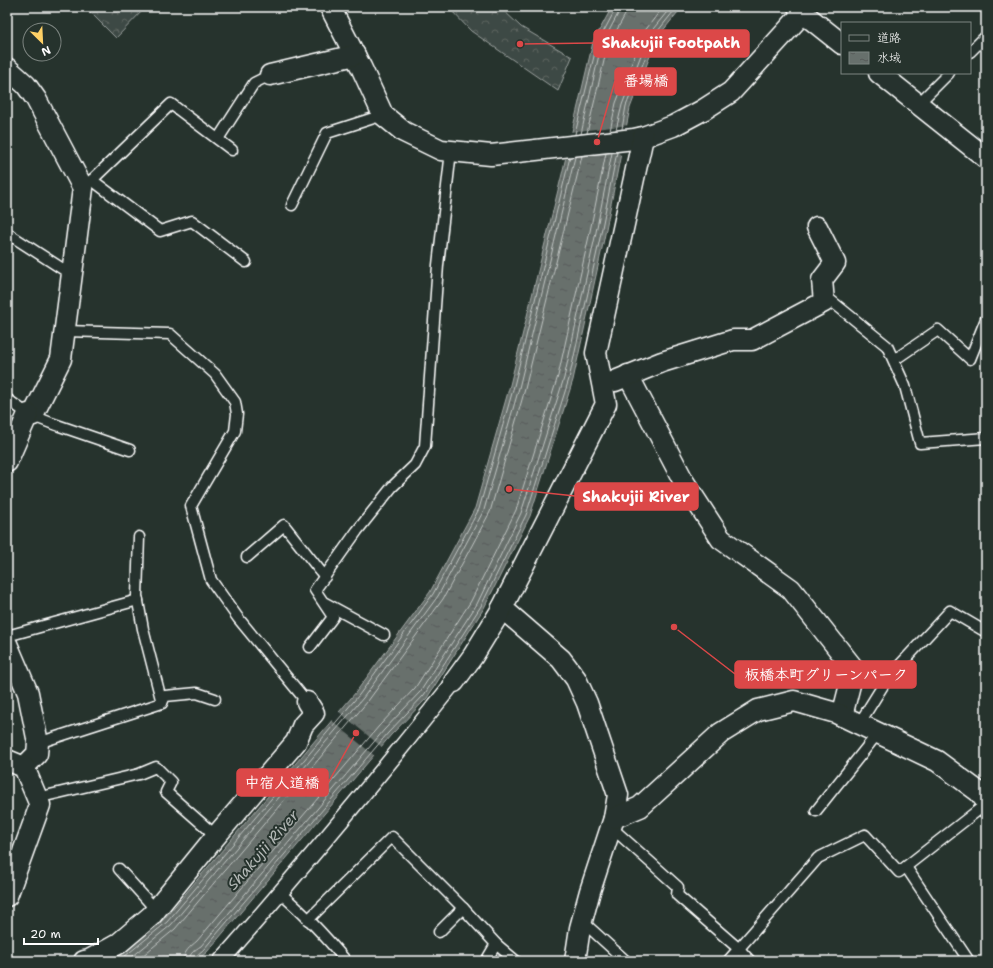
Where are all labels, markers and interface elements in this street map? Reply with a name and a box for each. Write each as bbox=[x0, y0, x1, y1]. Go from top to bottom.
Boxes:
north arrow bbox=[22, 22, 62, 62]
legend bbox=[841, 22, 971, 74]
callout: Shakujii Footpath bbox=[594, 30, 749, 57]
text: 道路 bbox=[877, 30, 901, 46]
text: Shakujii Footpath bbox=[602, 33, 740, 53]
text: N bbox=[39, 42, 53, 59]
text: 水域 bbox=[877, 50, 901, 66]
callout: 番場橋 bbox=[615, 68, 676, 95]
text: 番場橋 bbox=[623, 71, 669, 91]
callout: Shakujii River bbox=[575, 483, 698, 510]
text: Shakujii River bbox=[582, 487, 690, 507]
callout: 板橋本町グリーンパーク bbox=[735, 661, 916, 688]
text: 板橋本町グリーンパーク bbox=[744, 665, 908, 685]
callout: 中宿人道橋 bbox=[237, 769, 328, 796]
text: 中宿人道橋 bbox=[244, 773, 320, 793]
water label: Shakujii River bbox=[223, 805, 304, 894]
scale bar bbox=[24, 920, 98, 946]
text: 20 m bbox=[30, 926, 61, 942]

